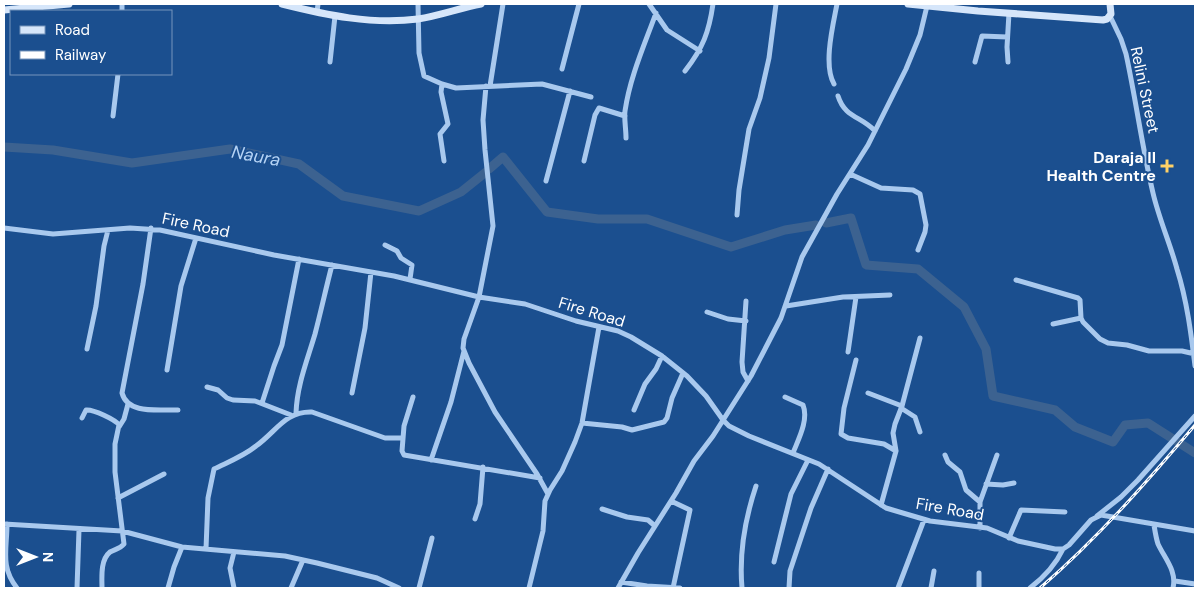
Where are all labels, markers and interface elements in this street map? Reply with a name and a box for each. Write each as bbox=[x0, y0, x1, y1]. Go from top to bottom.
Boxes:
legend bbox=[10, 10, 172, 75]
text: Road bbox=[55, 20, 90, 40]
text: Railway bbox=[55, 45, 107, 65]
street label: Relini Street bbox=[1126, 45, 1164, 135]
water label: Naura bbox=[230, 140, 282, 172]
place label: Daraja II Health Centre bbox=[1046, 147, 1156, 186]
marker: Daraja II Health Centre bbox=[1160, 159, 1174, 173]
street label: Fire Road bbox=[160, 208, 232, 242]
street label: Fire Road bbox=[556, 292, 628, 332]
street label: Fire Road bbox=[914, 493, 986, 525]
north arrow bbox=[10, 532, 60, 582]
text: N bbox=[39, 552, 57, 562]

